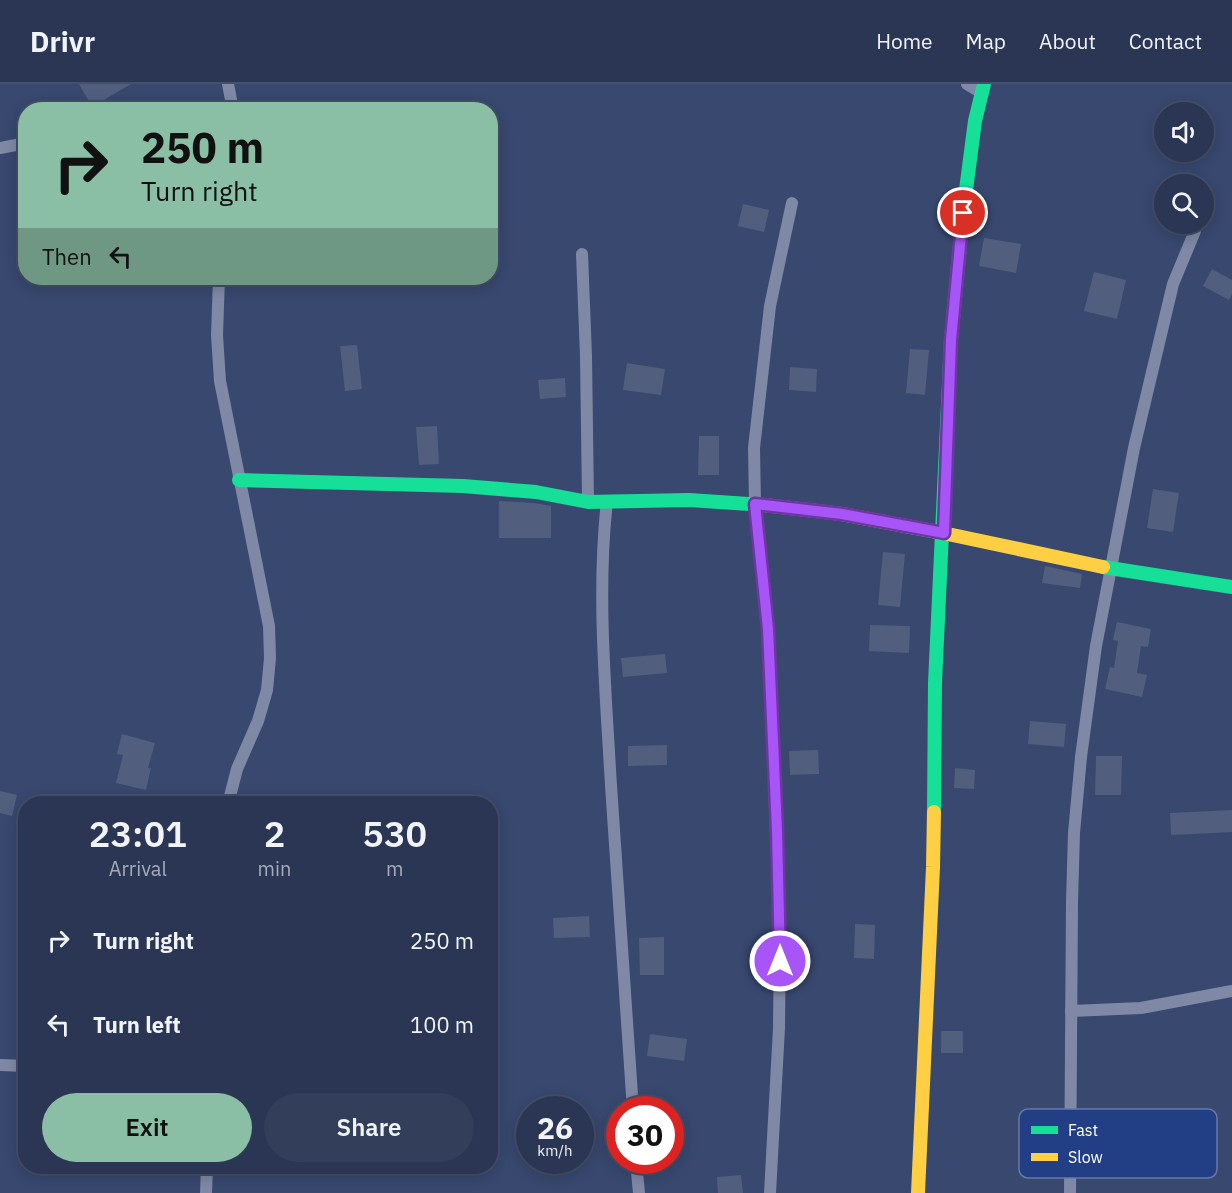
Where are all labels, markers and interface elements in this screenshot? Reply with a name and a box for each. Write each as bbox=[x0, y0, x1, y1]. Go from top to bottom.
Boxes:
text: Drivr bbox=[30, 23, 95, 60]
text: Home bbox=[876, 27, 933, 55]
text: Map bbox=[966, 27, 1006, 55]
text: About bbox=[1039, 27, 1096, 55]
text: Contact bbox=[1129, 27, 1202, 55]
map controls bbox=[1154, 102, 1214, 234]
button: sound bbox=[1154, 102, 1214, 162]
text: 250 m bbox=[141, 120, 264, 175]
icon: right bbox=[42, 126, 120, 204]
text: Turn right bbox=[141, 173, 258, 208]
button: search bbox=[1154, 174, 1214, 234]
pin bbox=[937, 187, 988, 238]
icon: arrive bbox=[946, 196, 979, 229]
icon: left bbox=[104, 240, 137, 273]
text: Then bbox=[42, 242, 92, 271]
text: 23:01 bbox=[89, 810, 187, 857]
text: 2 bbox=[264, 810, 285, 857]
text: 530 bbox=[362, 810, 427, 857]
text: Arrival bbox=[109, 855, 167, 882]
text: min bbox=[258, 855, 291, 882]
text: m bbox=[386, 855, 403, 882]
icon: right bbox=[42, 924, 75, 957]
text: Turn right bbox=[93, 926, 194, 955]
text: 250 m bbox=[410, 926, 474, 955]
position arrow bbox=[748, 929, 812, 993]
icon: left bbox=[42, 1008, 75, 1041]
text: Turn left bbox=[93, 1010, 181, 1039]
text: 100 m bbox=[410, 1010, 474, 1039]
button: Exit bbox=[42, 1093, 252, 1162]
button: Share bbox=[264, 1093, 474, 1162]
speed limit sign: 30 bbox=[606, 1096, 684, 1174]
text: 26 bbox=[537, 1108, 573, 1147]
legend bbox=[1019, 1109, 1217, 1178]
text: Fast bbox=[1068, 1120, 1098, 1140]
text: km/h bbox=[537, 1141, 573, 1160]
text: Slow bbox=[1068, 1147, 1103, 1167]

